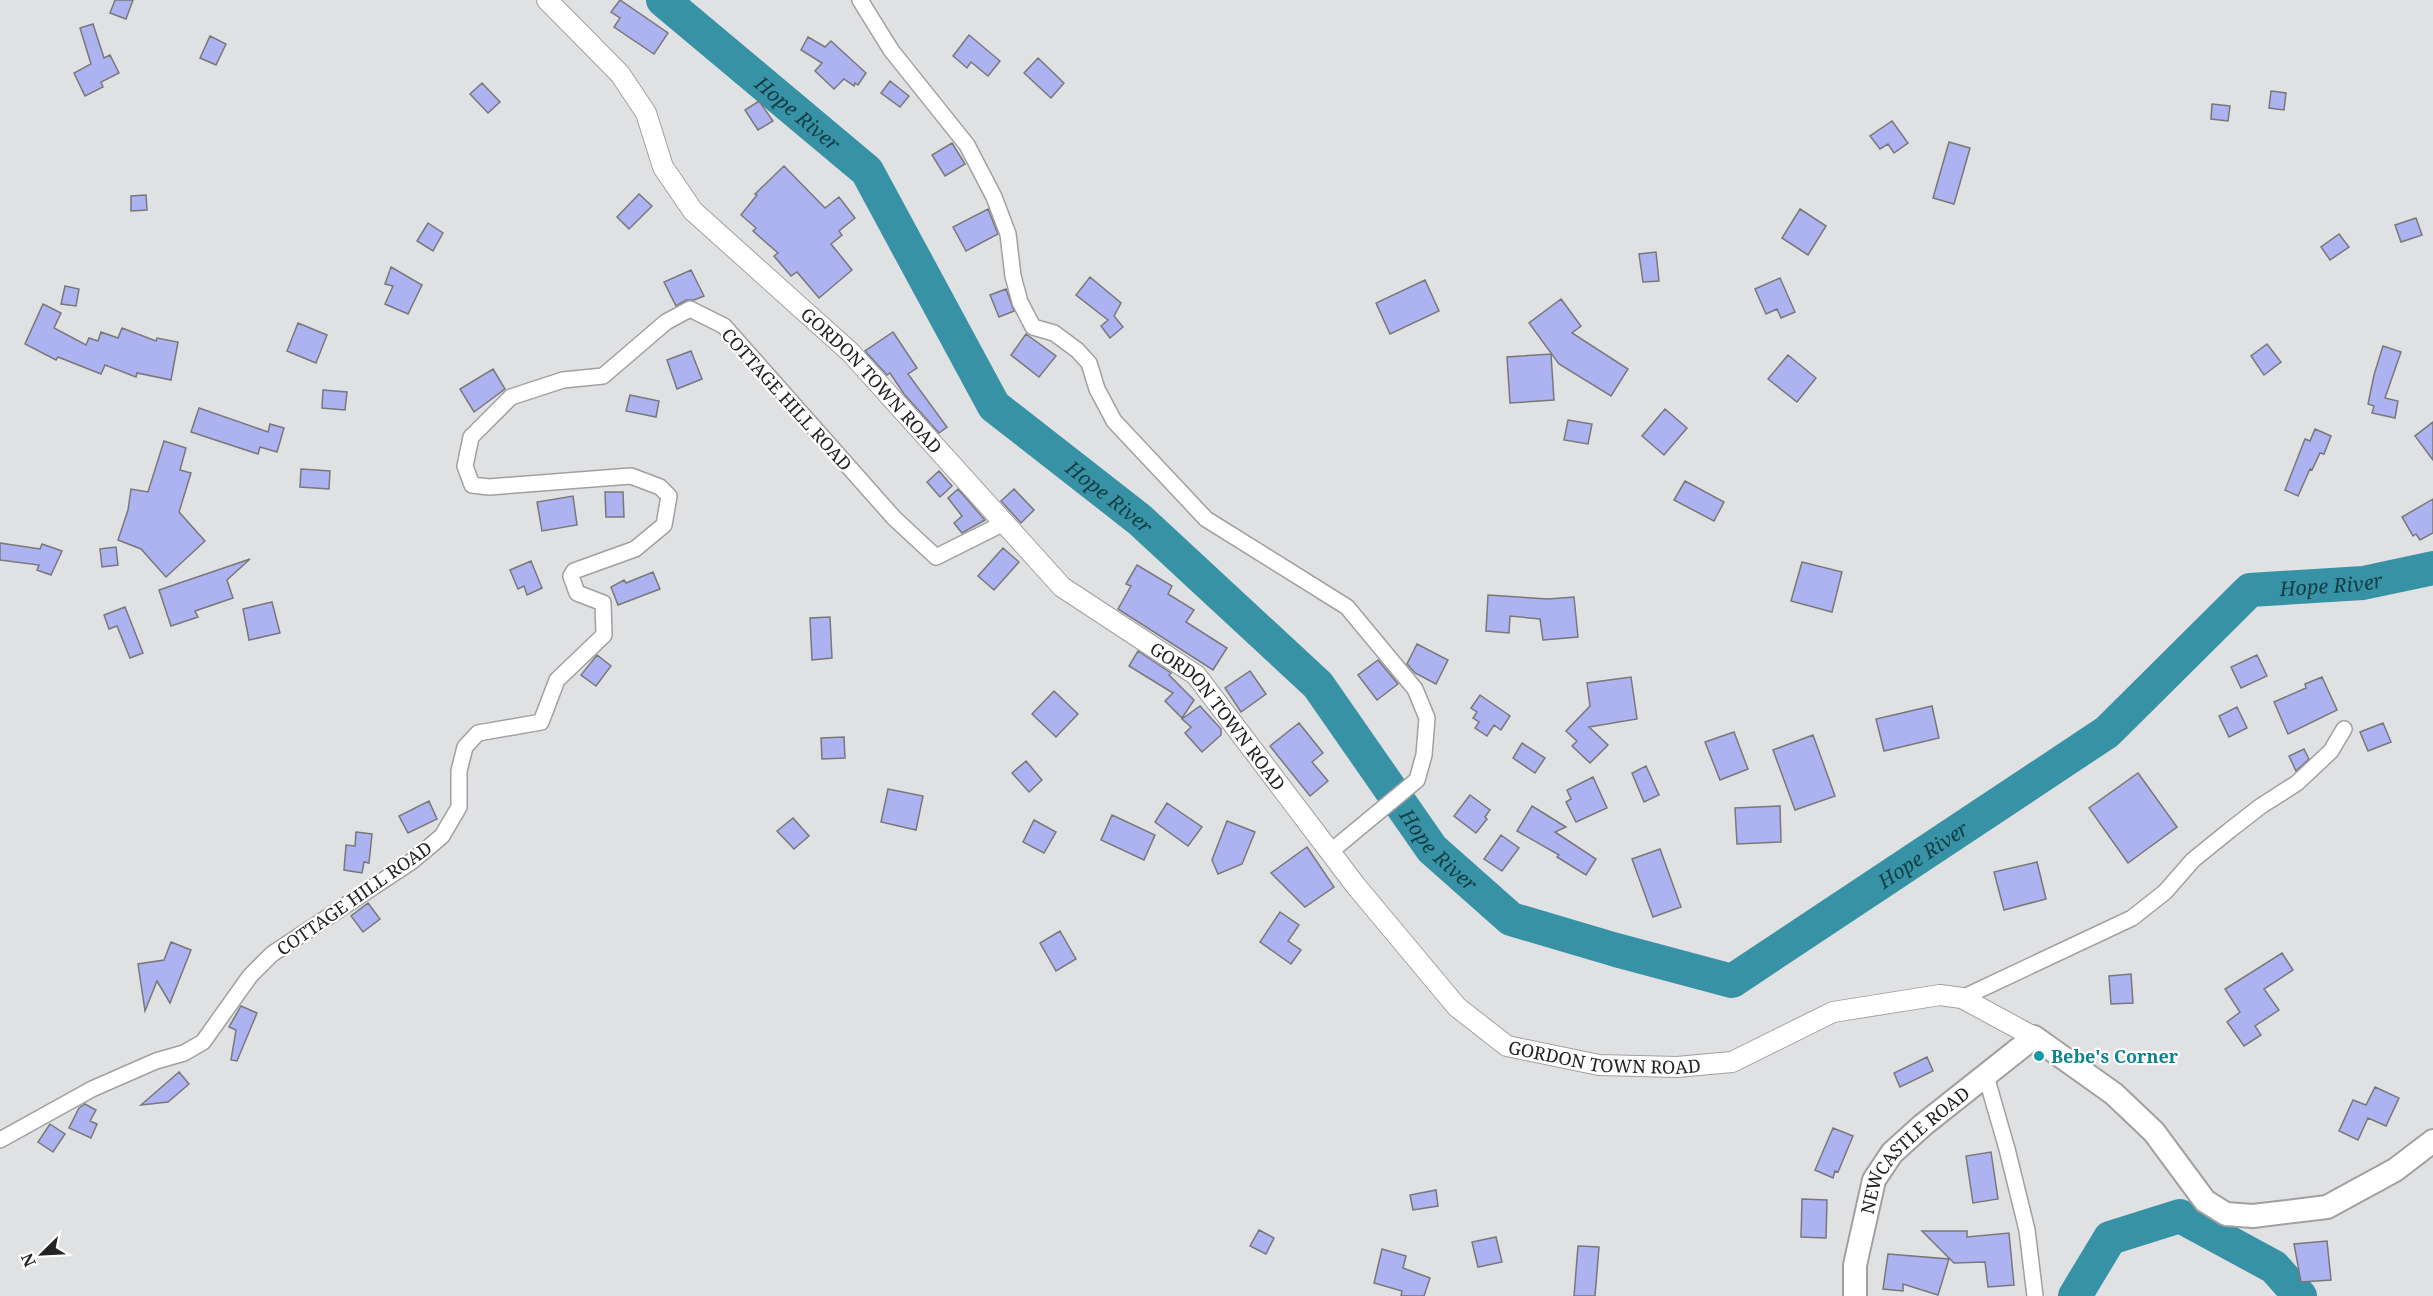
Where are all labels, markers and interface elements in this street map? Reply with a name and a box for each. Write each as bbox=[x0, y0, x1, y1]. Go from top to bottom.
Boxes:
water label: Hope River bbox=[749, 69, 847, 157]
street label: GORDON TOWN ROAD bbox=[796, 302, 948, 458]
street label: COTTAGE HILL ROAD bbox=[716, 322, 858, 476]
water label: Hope River bbox=[1060, 453, 1159, 539]
water label: Hope River bbox=[2278, 566, 2386, 602]
street label: GORDON TOWN ROAD bbox=[1145, 636, 1291, 795]
water label: Hope River bbox=[1394, 802, 1484, 897]
water label: Hope River bbox=[1871, 814, 1974, 895]
street label: COTTAGE HILL ROAD bbox=[272, 835, 436, 961]
street label: GORDON TOWN ROAD bbox=[1506, 1035, 1702, 1079]
place label: Bebe's Corner bbox=[2051, 1044, 2179, 1068]
marker: Bebe's Corner bbox=[2032, 1049, 2046, 1063]
street label: NEWCASTLE ROAD bbox=[1855, 1081, 1974, 1216]
north arrow bbox=[12, 1224, 72, 1284]
text: N bbox=[16, 1250, 41, 1270]

